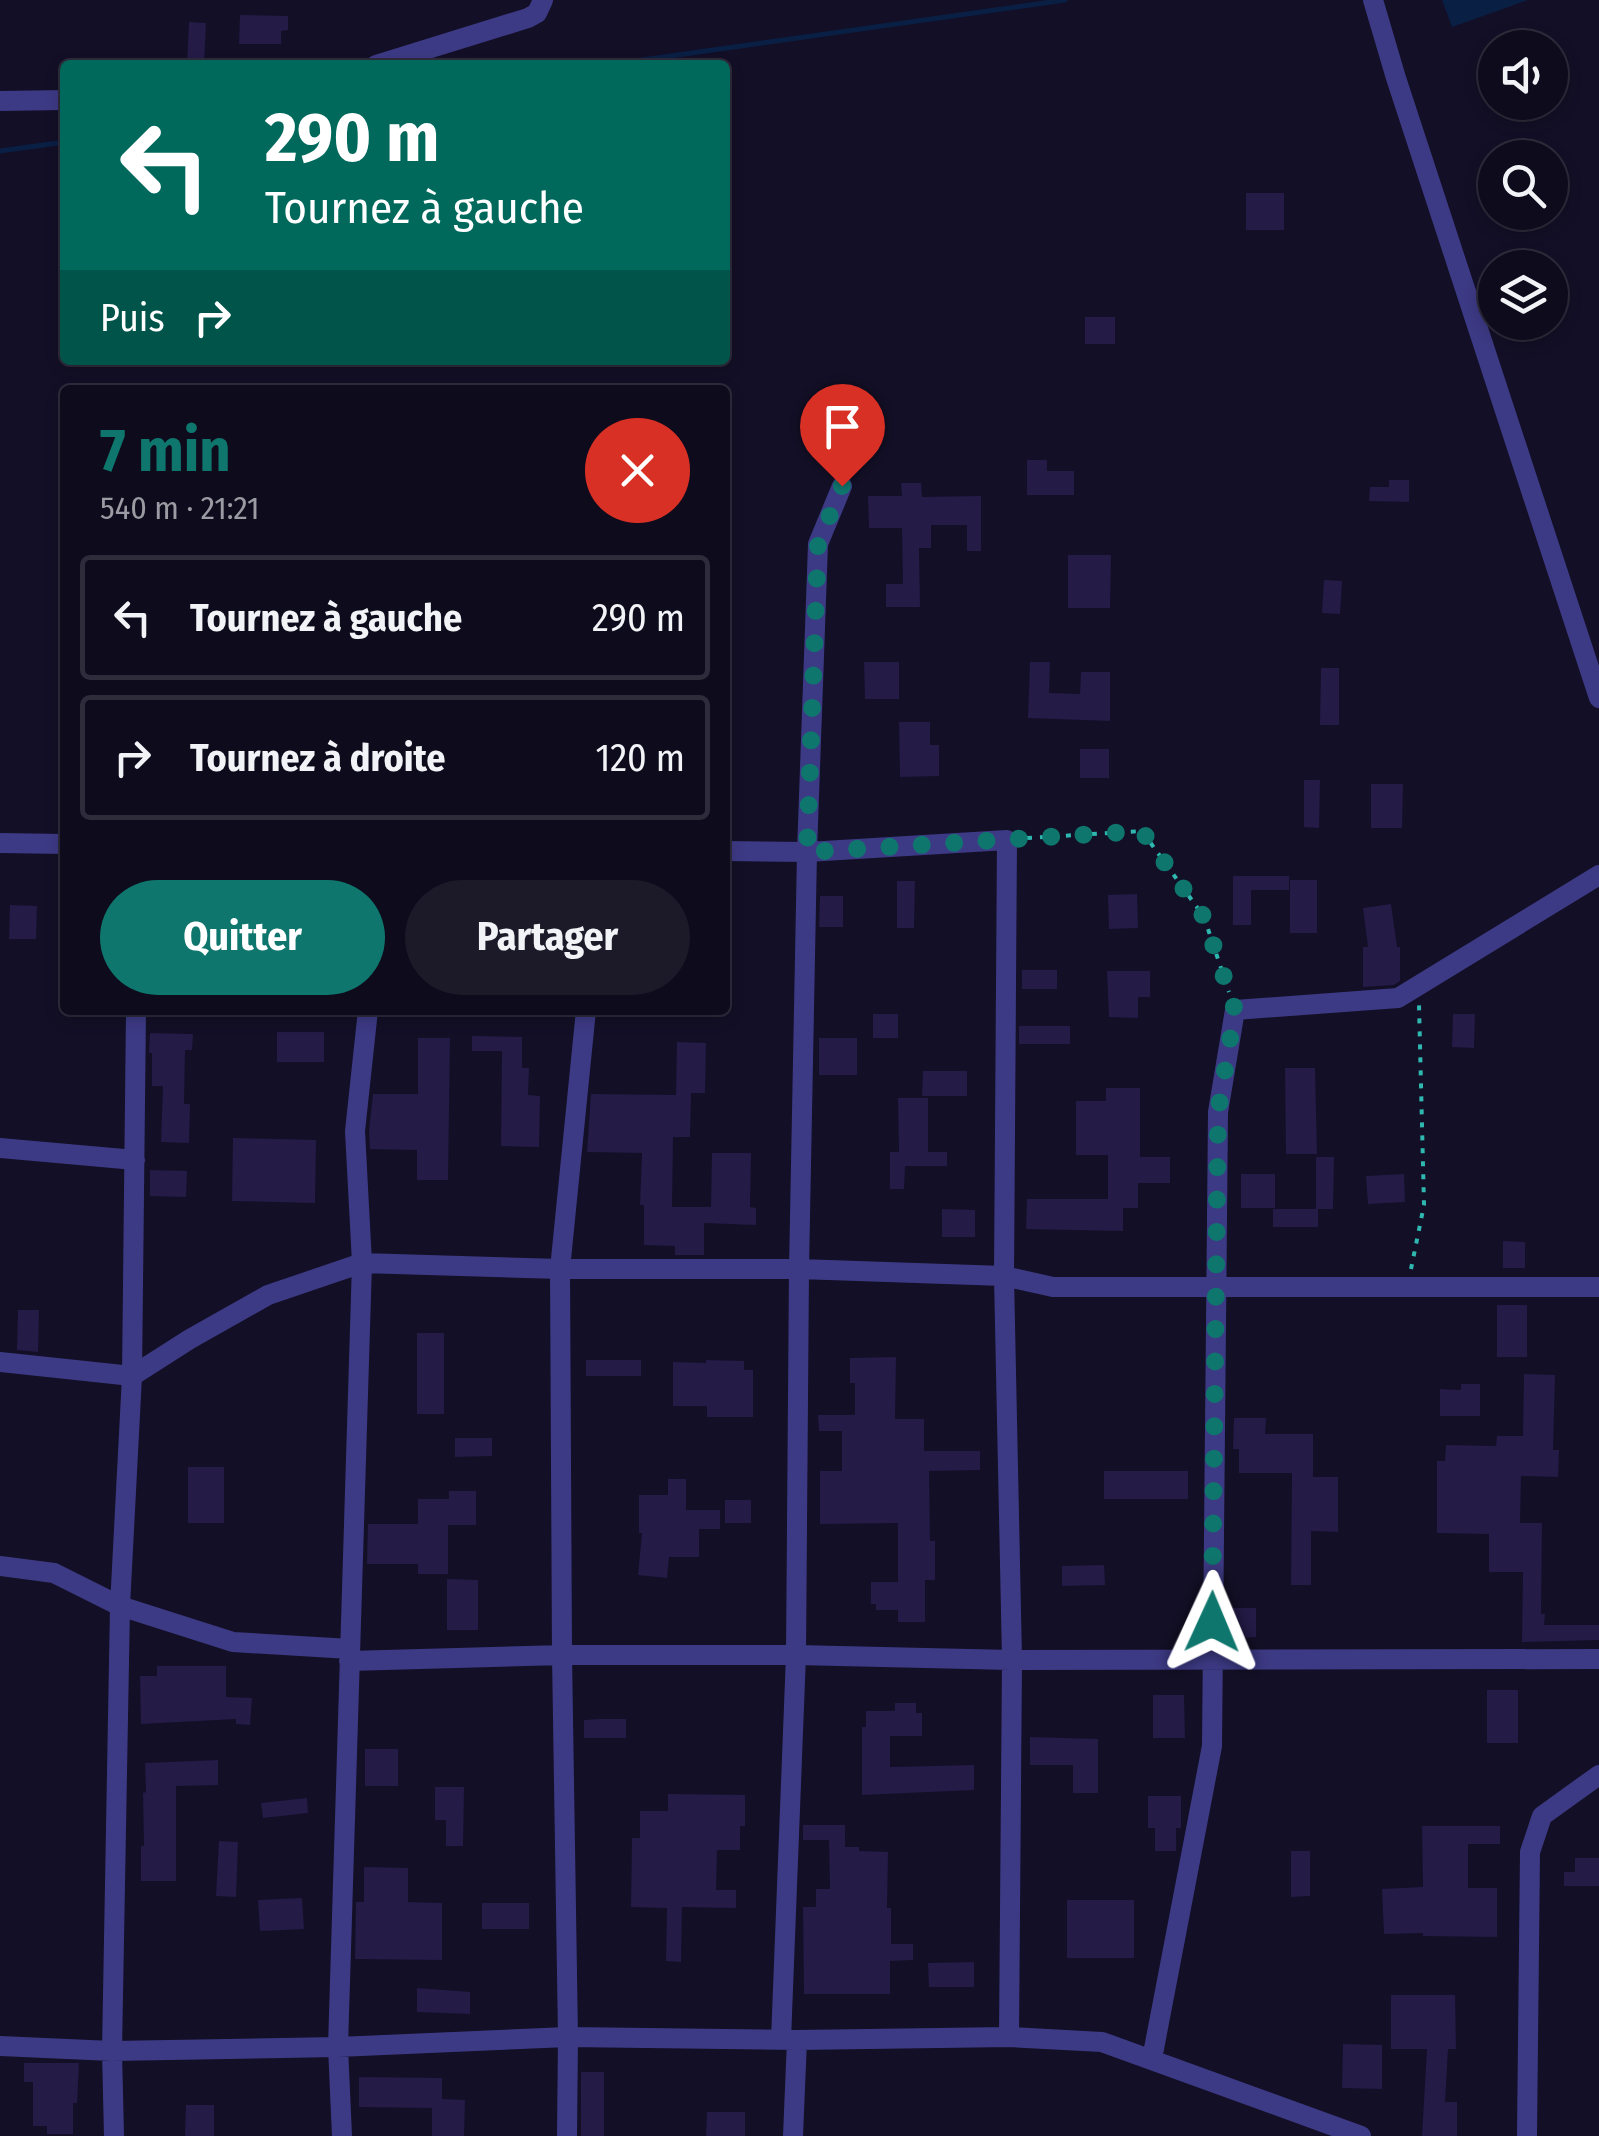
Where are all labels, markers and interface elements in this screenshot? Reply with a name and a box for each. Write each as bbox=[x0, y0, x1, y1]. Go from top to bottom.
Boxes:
map controls bbox=[1478, 30, 1568, 340]
button: sound bbox=[1478, 30, 1568, 120]
text: 290 m bbox=[265, 96, 439, 180]
icon: left bbox=[100, 100, 230, 230]
button: search bbox=[1478, 140, 1568, 230]
text: Tournez à gauche bbox=[265, 181, 584, 235]
button: layers bbox=[1478, 250, 1568, 340]
icon: right bbox=[185, 290, 240, 345]
text: Puis bbox=[100, 295, 165, 341]
pin bbox=[800, 384, 885, 487]
icon: arrive bbox=[815, 399, 870, 454]
text: 7 min bbox=[100, 415, 231, 487]
button: close bbox=[585, 418, 690, 523]
text: 540 m · 21:21 bbox=[100, 489, 259, 527]
icon: left bbox=[105, 590, 160, 645]
text: Tournez à gauche bbox=[190, 595, 462, 641]
text: 290 m bbox=[592, 595, 685, 641]
icon: right bbox=[105, 730, 160, 785]
text: Tournez à droite bbox=[190, 735, 446, 781]
text: 120 m bbox=[595, 735, 685, 781]
button: Quitter bbox=[100, 880, 385, 995]
button: Partager bbox=[405, 880, 690, 995]
position arrow bbox=[1160, 1570, 1264, 1674]

